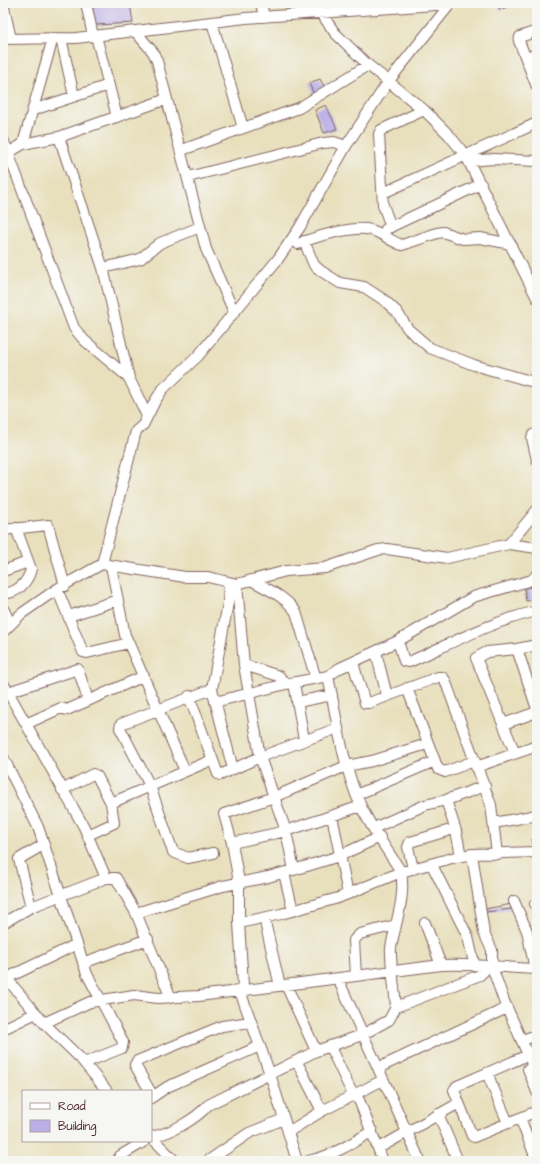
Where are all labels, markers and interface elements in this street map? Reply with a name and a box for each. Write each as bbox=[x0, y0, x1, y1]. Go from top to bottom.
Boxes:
legend bbox=[22, 1090, 152, 1142]
text: Road bbox=[58, 1098, 86, 1115]
text: Building bbox=[58, 1118, 96, 1136]

